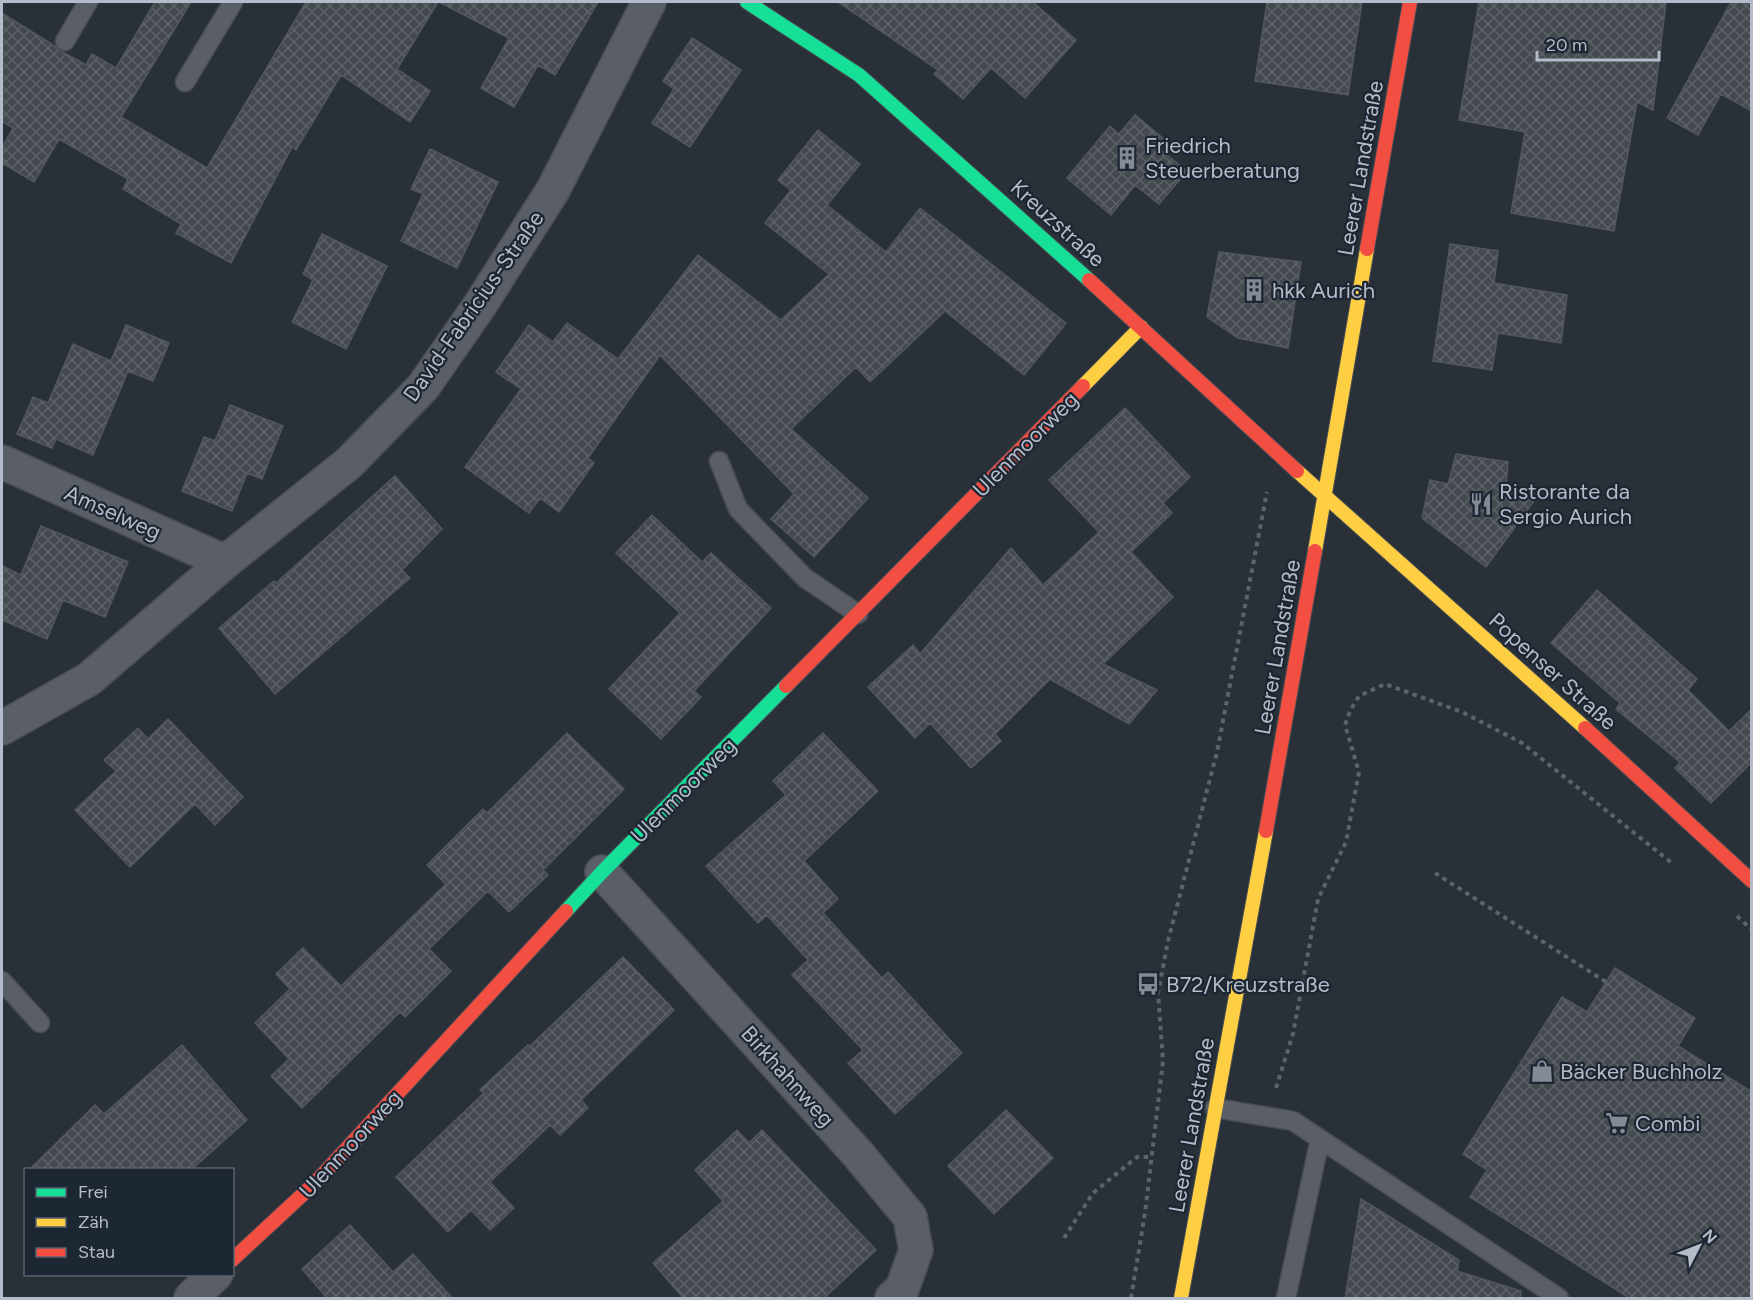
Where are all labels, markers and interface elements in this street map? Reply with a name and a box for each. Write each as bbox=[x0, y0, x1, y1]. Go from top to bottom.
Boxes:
scale bar bbox=[1537, 24, 1658, 62]
text: 20 m bbox=[1546, 34, 1587, 56]
street label: Leerer Landstraße bbox=[1332, 78, 1389, 258]
place label: Friedrich Steuerberatung bbox=[1145, 132, 1300, 184]
building icon: Friedrich Steuerberatung bbox=[1114, 145, 1140, 171]
street label: Kreuzstraße bbox=[1005, 174, 1110, 273]
street label: David-Fabricius-Straße bbox=[397, 206, 550, 407]
building icon: hkk Aurich bbox=[1241, 277, 1267, 303]
place label: hkk Aurich bbox=[1272, 277, 1375, 304]
street label: Ulenmoorweg bbox=[967, 386, 1084, 503]
place label: Ristorante da Sergio Aurich bbox=[1499, 478, 1632, 530]
street label: Amselweg bbox=[60, 479, 165, 546]
restaurant icon: Ristorante da Sergio Aurich bbox=[1468, 491, 1494, 517]
street label: Leerer Landstraße bbox=[1249, 557, 1306, 737]
street label: Popenser Straße bbox=[1483, 607, 1622, 736]
street label: Ulenmoorweg bbox=[625, 732, 742, 849]
bus stop icon: B72/Kreuzstraße bbox=[1135, 971, 1161, 997]
place label: B72/Kreuzstraße bbox=[1166, 971, 1330, 998]
street label: Birkhahnweg bbox=[735, 1020, 840, 1132]
street label: Leerer Landstraße bbox=[1163, 1035, 1220, 1215]
shop icon: Bäcker Buchholz bbox=[1529, 1058, 1555, 1084]
place label: Bäcker Buchholz bbox=[1560, 1058, 1722, 1085]
street label: Ulenmoorweg bbox=[293, 1085, 407, 1204]
supermarket icon: Combi bbox=[1604, 1110, 1630, 1136]
place label: Combi bbox=[1635, 1110, 1700, 1137]
legend bbox=[24, 1168, 234, 1276]
text: Frei bbox=[78, 1181, 108, 1203]
text: Zäh bbox=[78, 1211, 109, 1233]
north arrow bbox=[1669, 1216, 1729, 1276]
text: N bbox=[1699, 1225, 1721, 1247]
text: Stau bbox=[78, 1241, 115, 1263]

